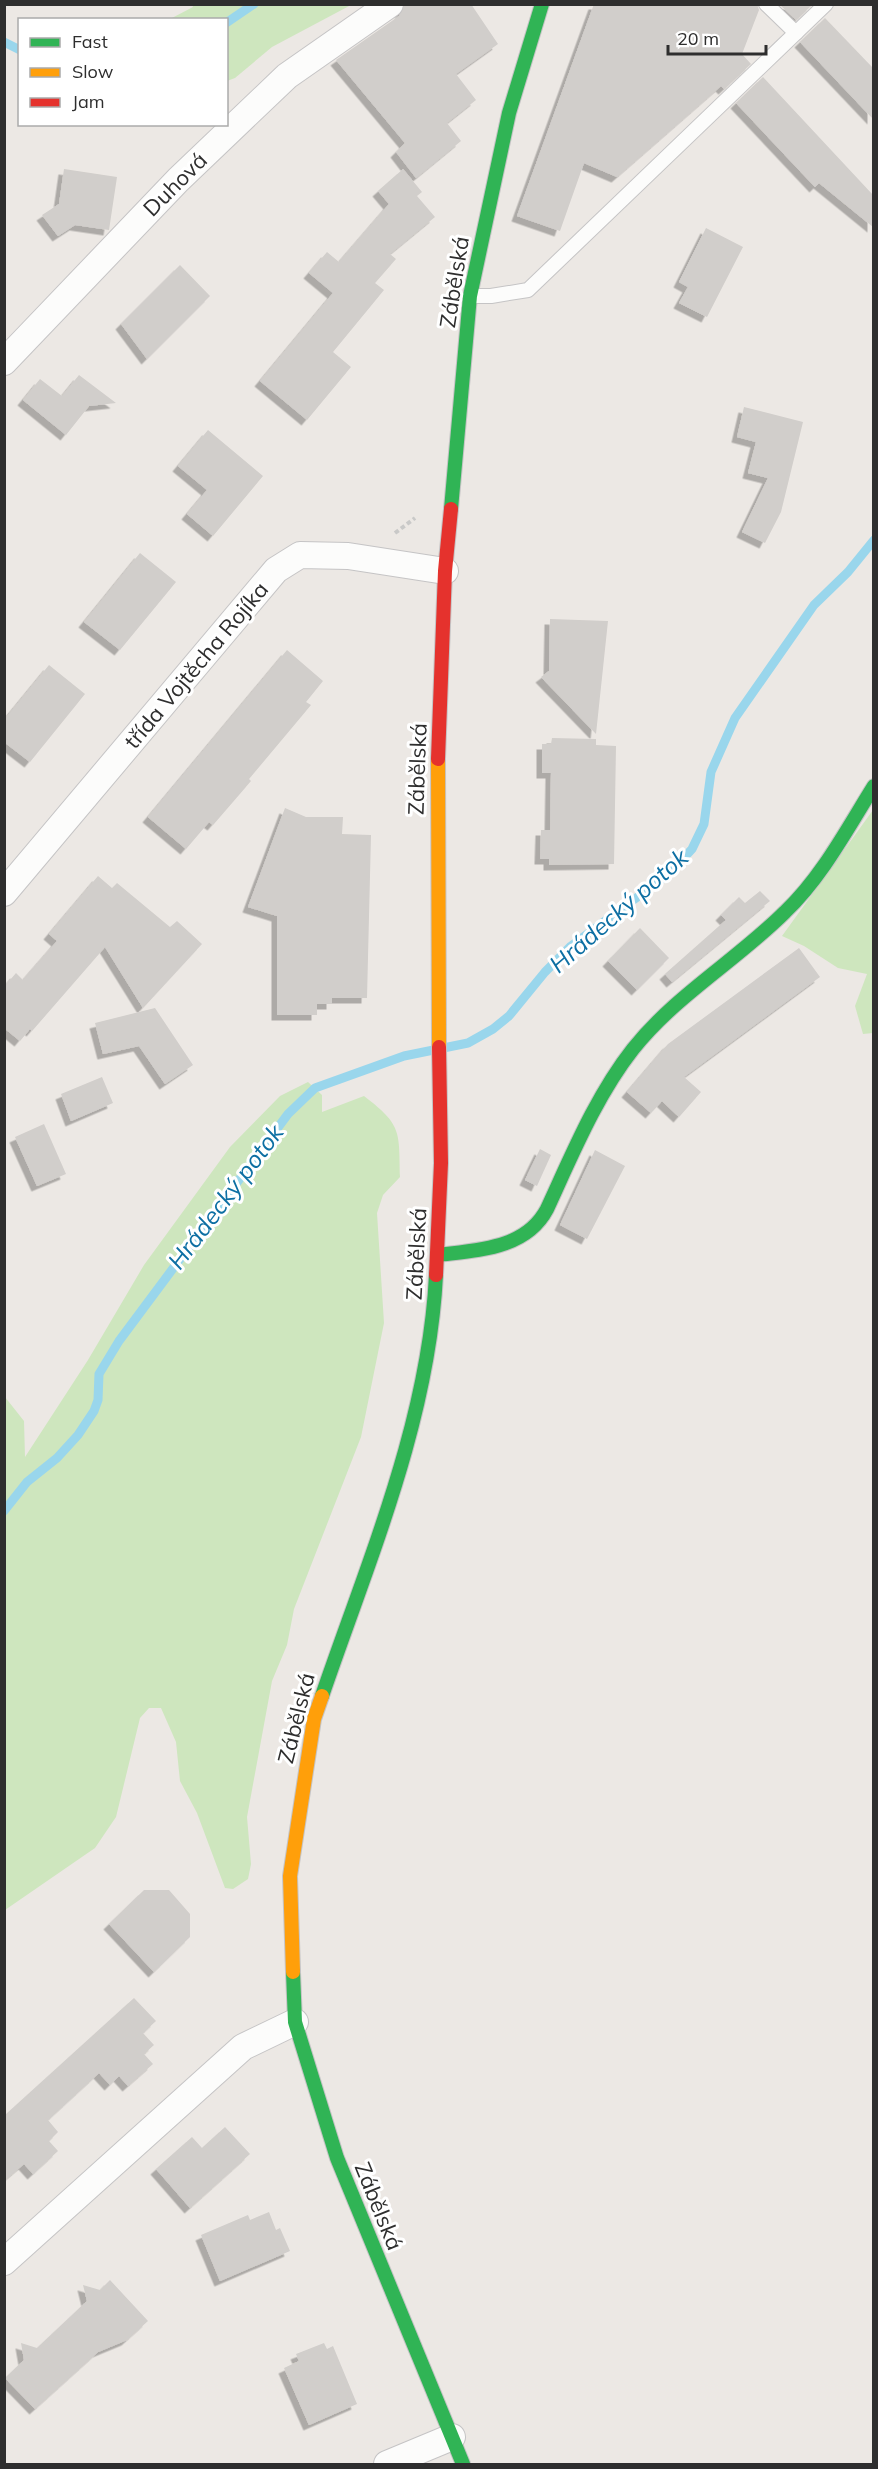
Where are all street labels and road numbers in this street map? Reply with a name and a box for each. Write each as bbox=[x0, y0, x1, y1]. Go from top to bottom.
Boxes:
street label: Duhová bbox=[137, 146, 213, 222]
street label: Zábělská bbox=[433, 234, 475, 330]
street label: třída Vojtěcha Rojíka bbox=[118, 576, 274, 754]
street label: Zábělská bbox=[401, 722, 433, 816]
street label: Zábělská bbox=[400, 1207, 432, 1301]
street label: Zábělská bbox=[271, 1670, 321, 1766]
street label: Zábělská bbox=[349, 2158, 409, 2254]

